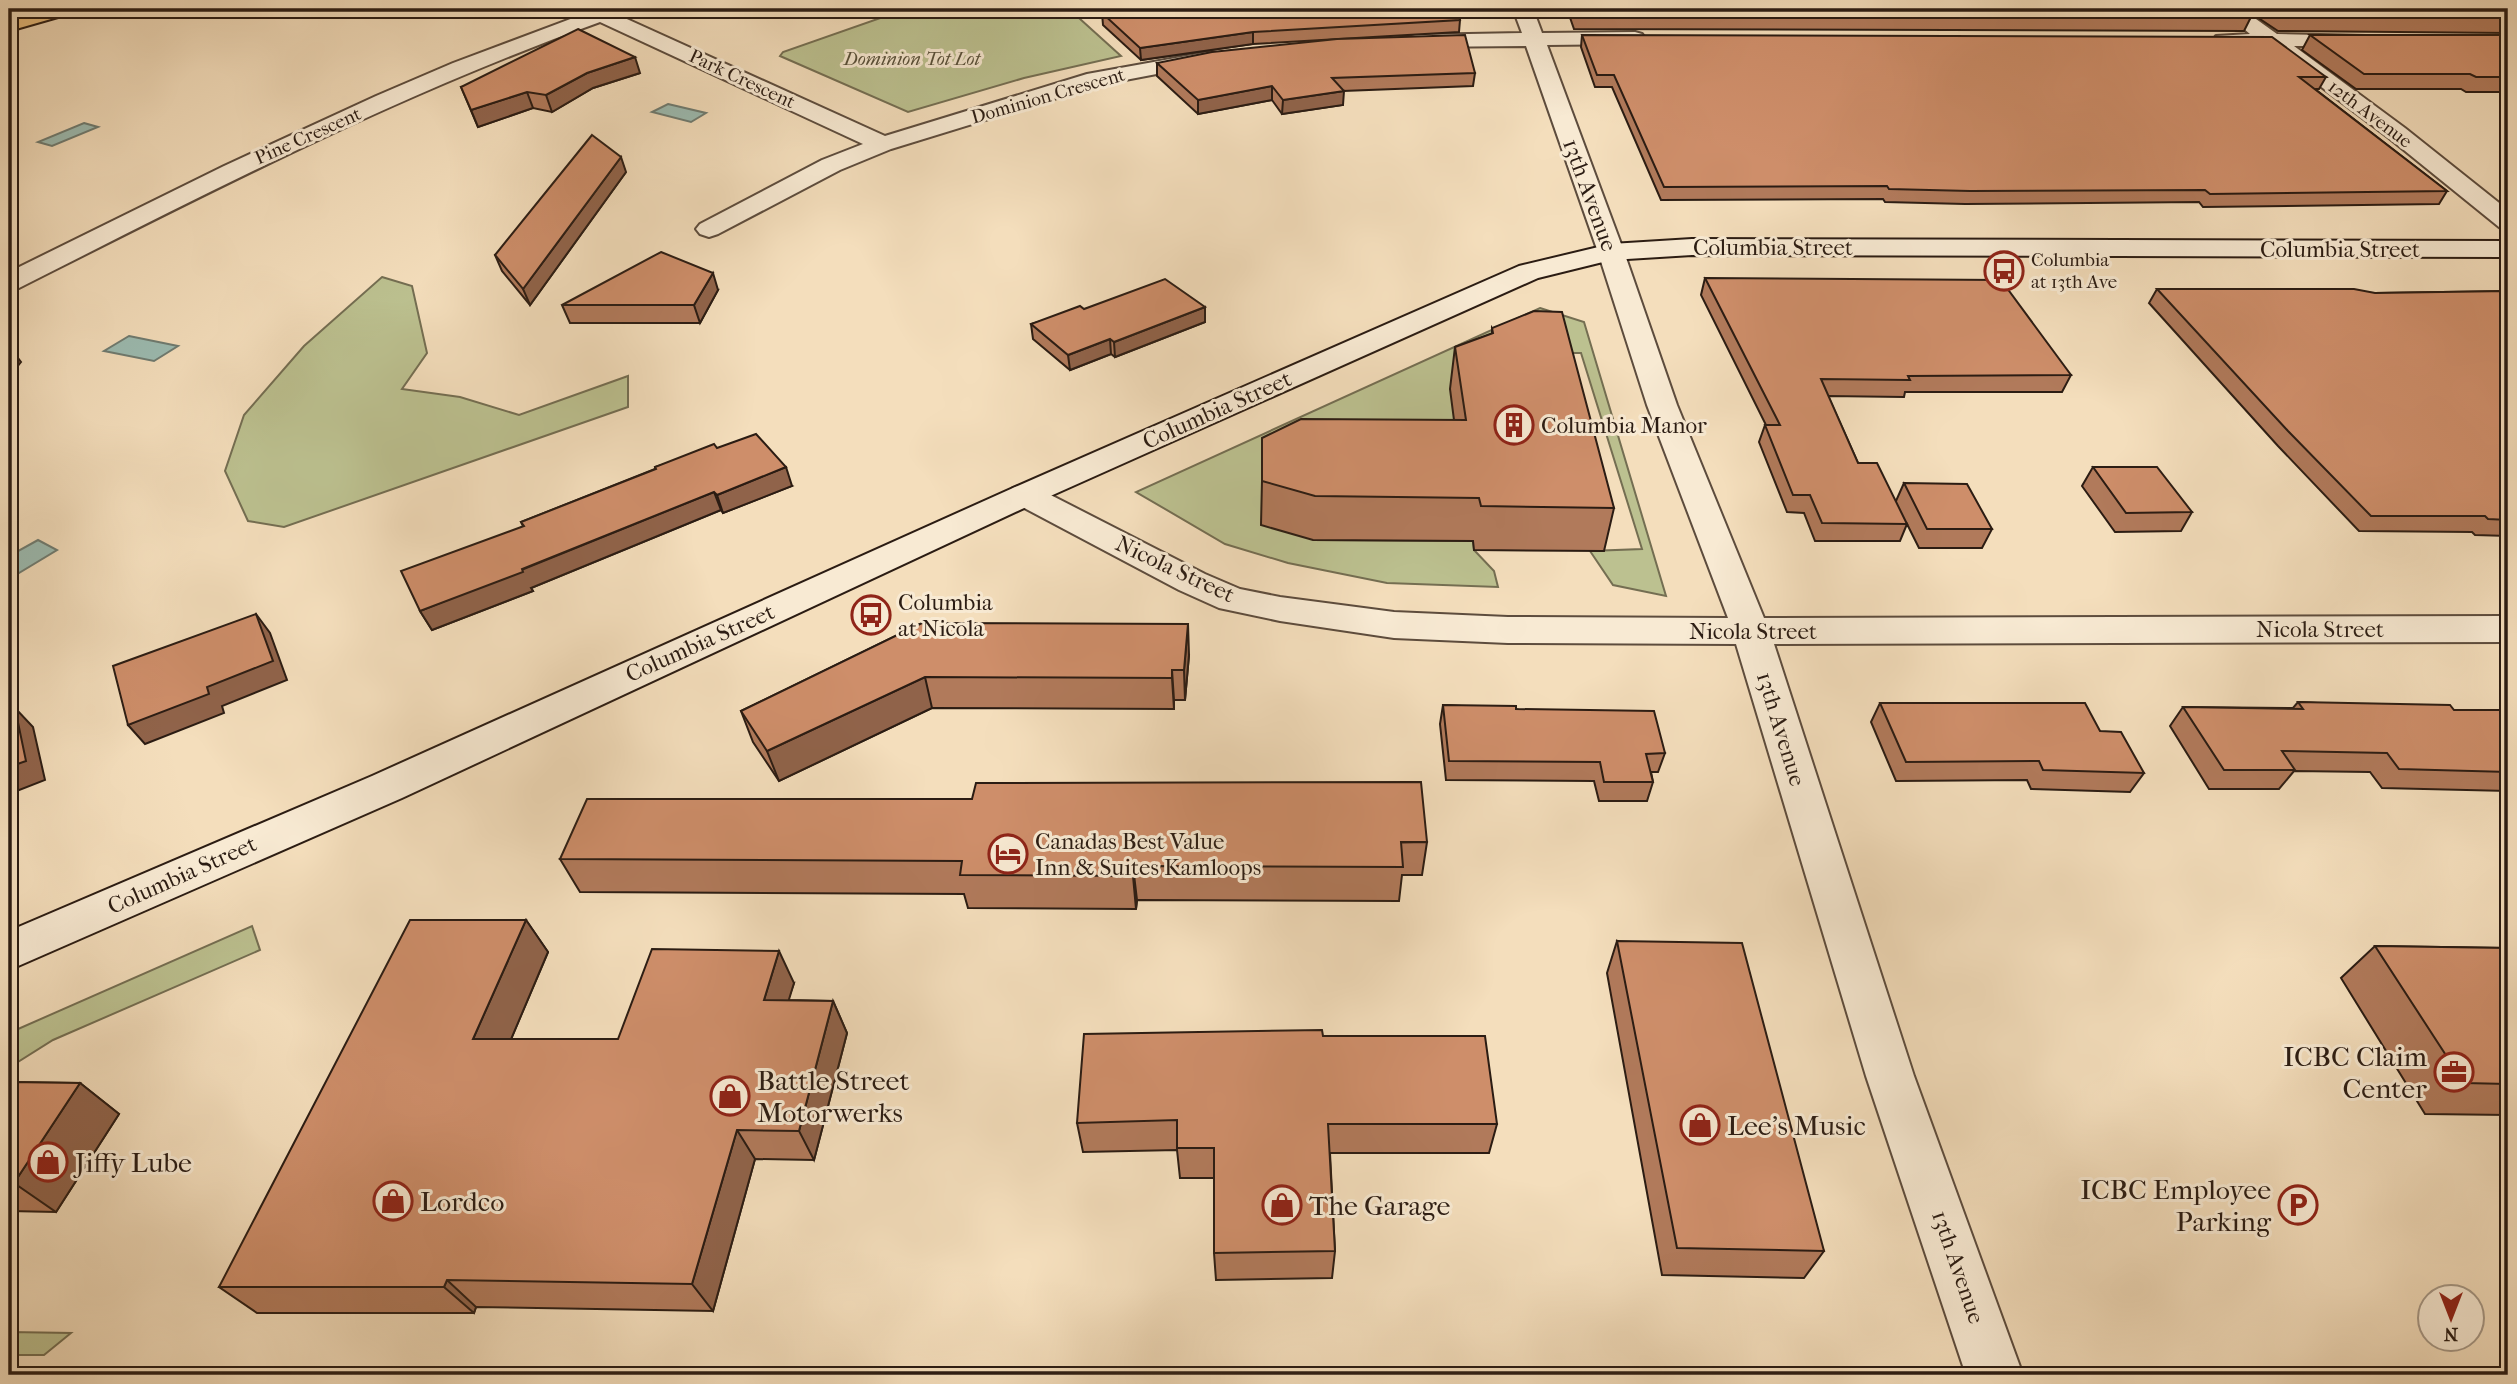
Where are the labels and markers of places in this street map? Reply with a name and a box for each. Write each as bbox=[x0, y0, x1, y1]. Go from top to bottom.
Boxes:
place label: Columbia at 13th Ave bbox=[2031, 249, 2117, 293]
bus stop icon: Columbia at 13th Ave bbox=[1983, 250, 2025, 292]
building icon: Columbia Manor bbox=[1493, 404, 1535, 446]
place label: Columbia Manor bbox=[1541, 412, 1707, 439]
place label: Columbia at Nicola bbox=[898, 589, 993, 642]
bus stop icon: Columbia at Nicola bbox=[850, 594, 892, 636]
place label: Canadas Best Value Inn & Suites Kamloops bbox=[1035, 828, 1261, 881]
hotel icon: Canadas Best Value Inn & Suites Kamloops bbox=[987, 833, 1029, 875]
place label: ICBC Claim Center bbox=[2283, 1040, 2428, 1105]
office icon: ICBC Claim Center bbox=[2433, 1051, 2475, 1093]
place label: Battle Street Motorwerks bbox=[757, 1064, 909, 1129]
shop icon: Battle Street Motorwerks bbox=[709, 1075, 751, 1117]
shop icon: Lee's Music bbox=[1679, 1104, 1721, 1146]
place label: Lee's Music bbox=[1727, 1109, 1866, 1142]
shop icon: Jiffy Lube bbox=[27, 1141, 69, 1183]
place label: Jiffy Lube bbox=[73, 1146, 192, 1179]
place label: ICBC Employee Parking bbox=[2080, 1173, 2272, 1238]
shop icon: Lordco bbox=[372, 1180, 414, 1222]
shop icon: The Garage bbox=[1261, 1184, 1303, 1226]
parking icon: ICBC Employee Parking bbox=[2277, 1184, 2319, 1226]
place label: Lordco bbox=[420, 1185, 504, 1218]
place label: The Garage bbox=[1309, 1189, 1450, 1222]

